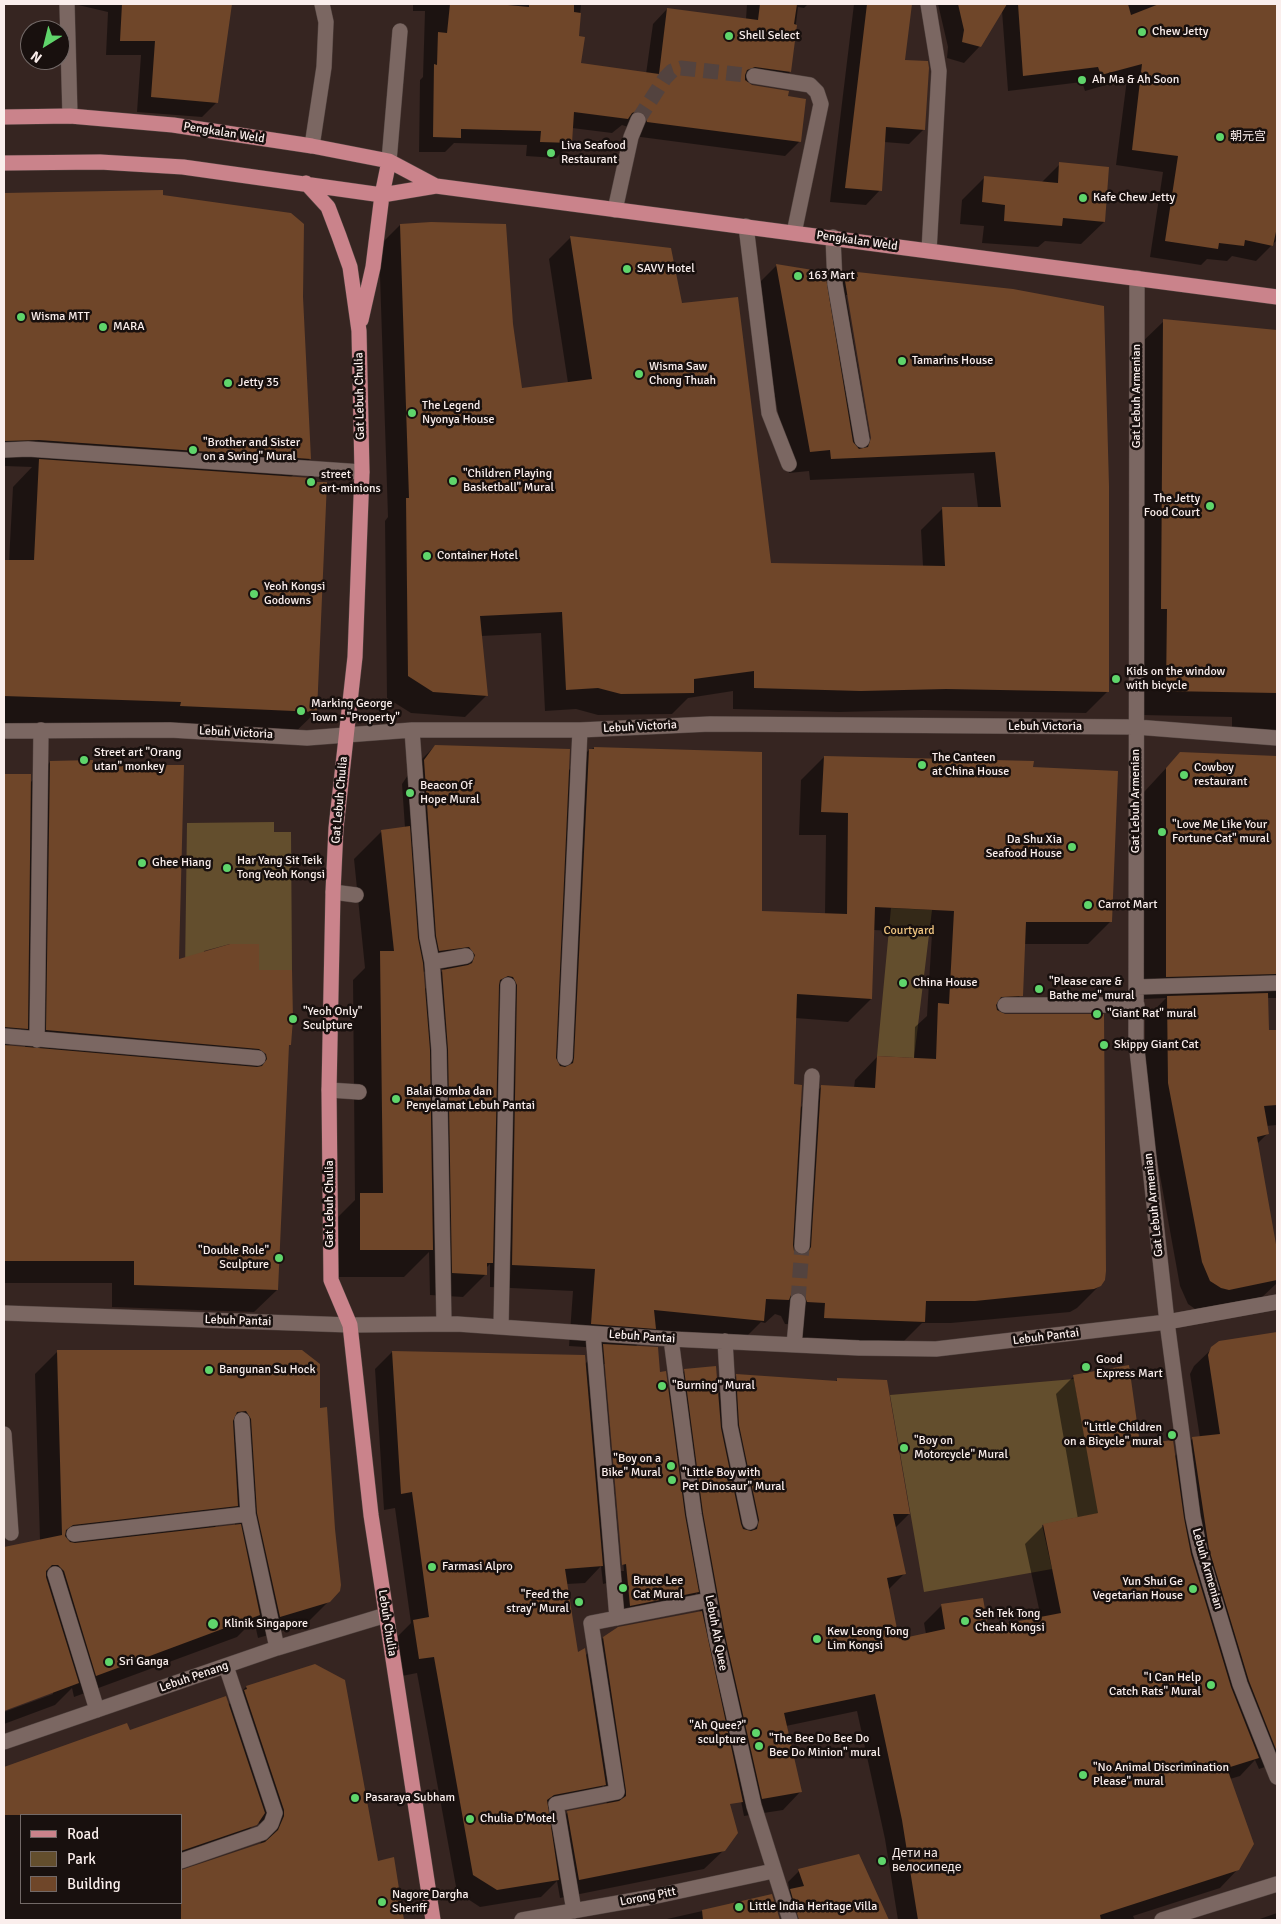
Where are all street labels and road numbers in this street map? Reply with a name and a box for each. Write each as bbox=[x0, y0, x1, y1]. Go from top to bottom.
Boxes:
street label: Pengkalan Weld bbox=[182, 119, 266, 147]
street label: Pengkalan Weld bbox=[815, 228, 899, 254]
street label: Gat Lebuh Armenian bbox=[1130, 344, 1144, 448]
street label: Gat Lebuh Chulia bbox=[352, 352, 368, 440]
street label: Lebuh Victoria bbox=[603, 718, 677, 736]
street label: Lebuh Victoria bbox=[1008, 720, 1082, 734]
street label: Lebuh Victoria bbox=[199, 724, 273, 742]
street label: Gat Lebuh Armenian bbox=[1129, 749, 1143, 853]
street label: Gat Lebuh Chulia bbox=[329, 756, 351, 844]
street label: Gat Lebuh Armenian bbox=[1141, 1152, 1167, 1258]
street label: Gat Lebuh Chulia bbox=[323, 1160, 337, 1248]
street label: Lebuh Pantai bbox=[204, 1313, 272, 1329]
street label: Lebuh Pantai bbox=[1012, 1326, 1080, 1348]
street label: Lebuh Pantai bbox=[608, 1327, 676, 1347]
street label: Lebuh Armenian bbox=[1189, 1527, 1225, 1611]
street label: Lebuh Chulia bbox=[375, 1589, 399, 1657]
street label: Lebuh Ah Quee bbox=[702, 1594, 730, 1672]
street label: Lebuh Penang bbox=[158, 1658, 230, 1696]
street label: Lorong Pitt bbox=[619, 1885, 677, 1909]

